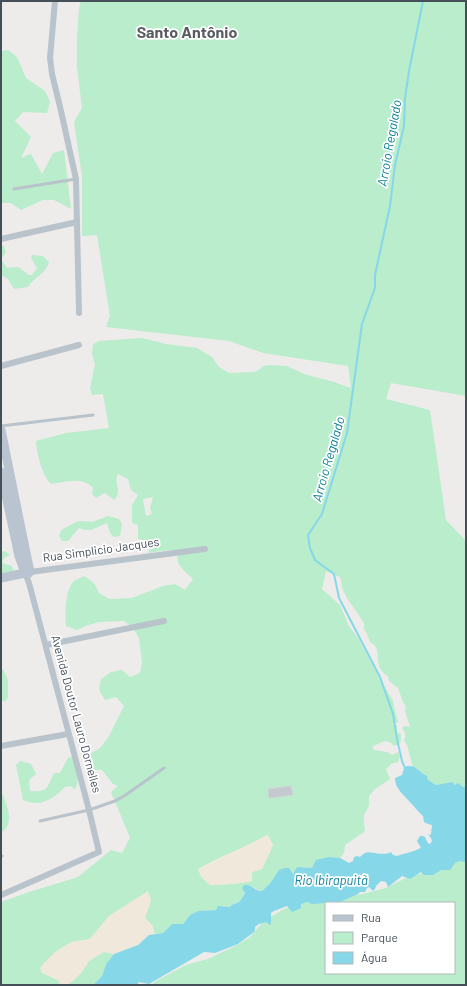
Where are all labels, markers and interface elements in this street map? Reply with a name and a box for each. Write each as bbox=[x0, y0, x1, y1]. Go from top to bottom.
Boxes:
district label: Santo Antônio bbox=[137, 22, 237, 41]
water label: Arroio Regalado bbox=[373, 98, 405, 188]
water label: Arroio Regalado bbox=[308, 414, 348, 503]
street label: Rua Simplicio Jacques bbox=[42, 534, 160, 564]
street label: Avenida Doutor Lauro Dornelles bbox=[49, 633, 105, 794]
water label: Rio Ibirapuitã bbox=[295, 872, 368, 888]
legend bbox=[325, 902, 455, 974]
text: Rua bbox=[361, 910, 381, 924]
text: Parque bbox=[361, 930, 398, 944]
text: Água bbox=[361, 950, 387, 964]

